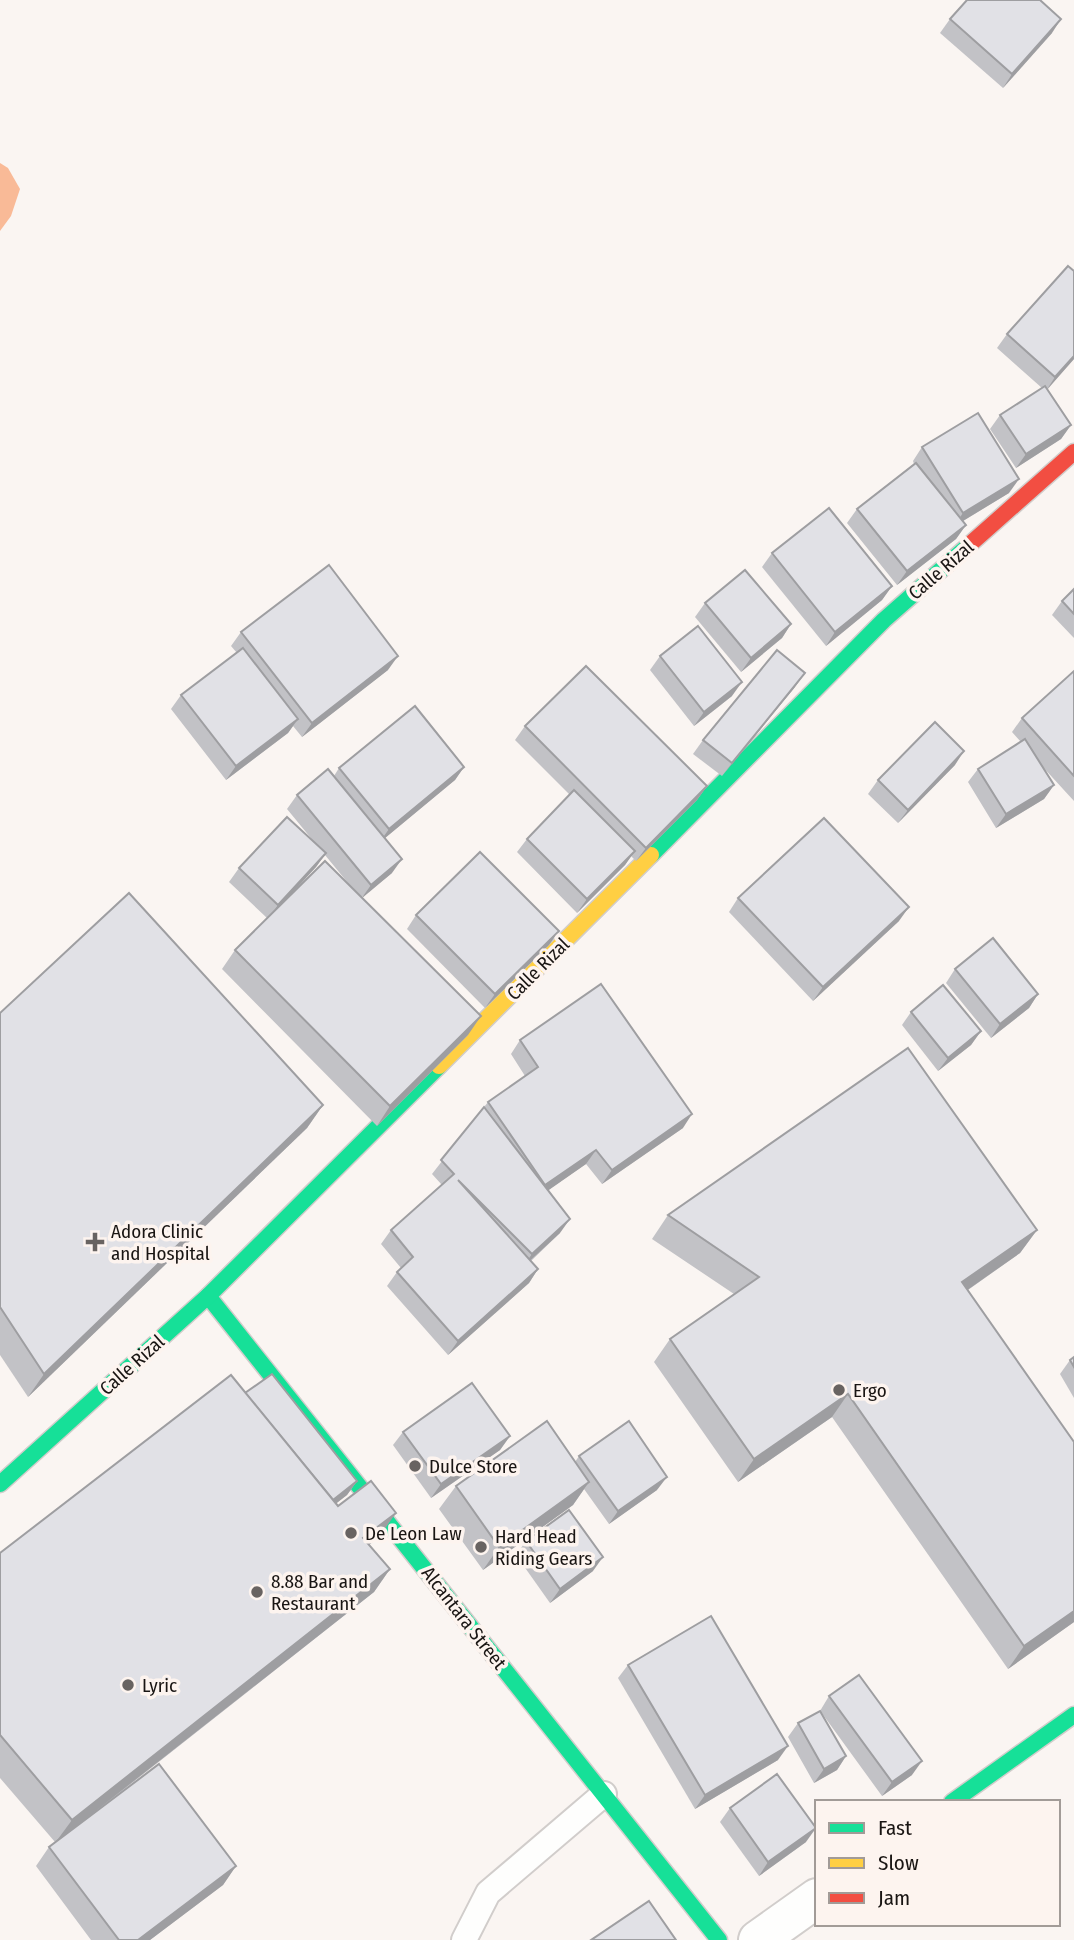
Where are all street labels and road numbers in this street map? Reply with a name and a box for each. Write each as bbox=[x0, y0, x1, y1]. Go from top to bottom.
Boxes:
street label: Calle Rizal bbox=[904, 535, 978, 605]
street label: Calle Rizal bbox=[502, 933, 574, 1005]
street label: Calle Rizal bbox=[95, 1330, 169, 1400]
street label: Alcantara Street bbox=[417, 1562, 512, 1675]

